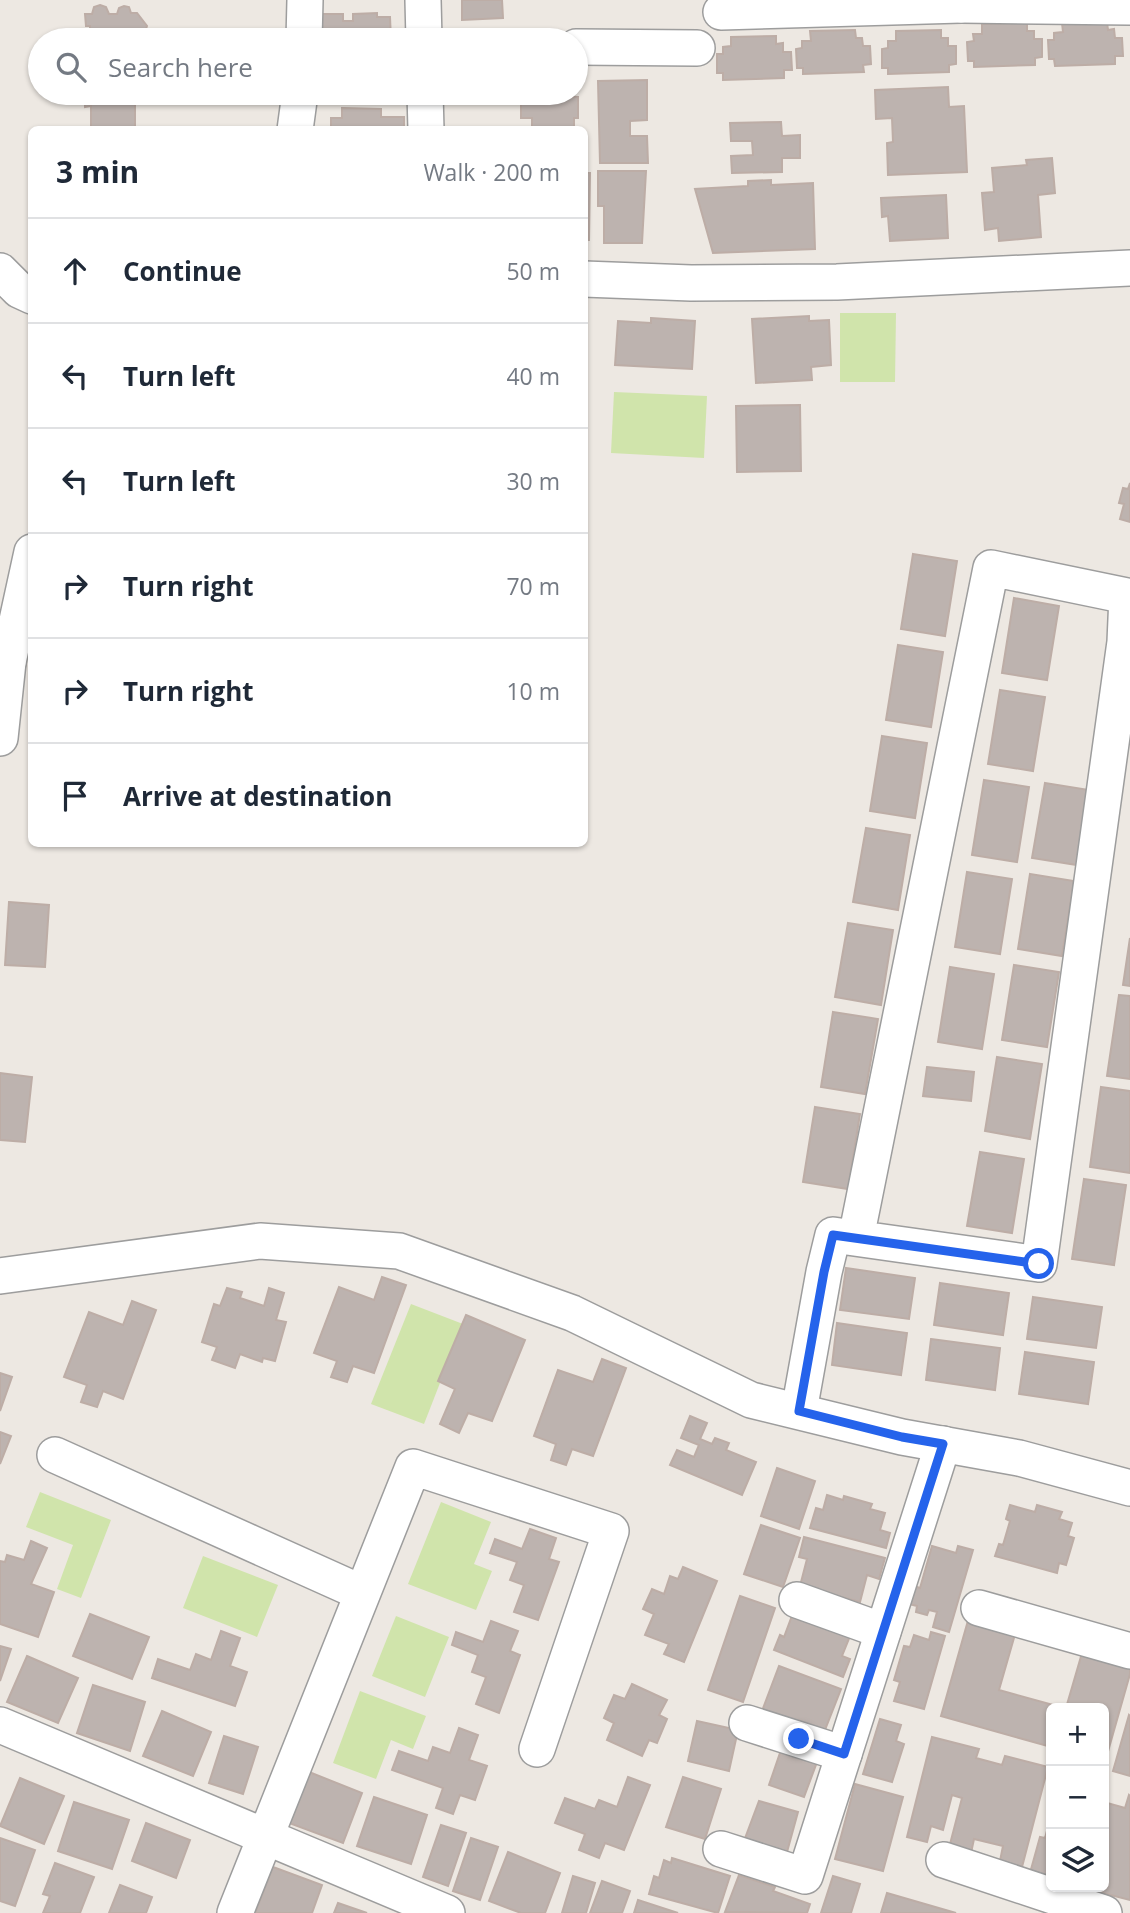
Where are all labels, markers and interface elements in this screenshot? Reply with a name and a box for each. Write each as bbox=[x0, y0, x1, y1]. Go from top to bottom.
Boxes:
search box bbox=[28, 28, 588, 105]
icon: search bbox=[52, 48, 90, 86]
text: Search here bbox=[108, 49, 253, 85]
text: 3 min bbox=[56, 151, 139, 192]
text: Walk · 200 m bbox=[423, 156, 560, 188]
icon: ahead bbox=[56, 252, 94, 290]
text: Continue bbox=[123, 253, 242, 289]
text: 50 m bbox=[506, 255, 560, 287]
icon: left bbox=[56, 357, 94, 395]
text: Turn left bbox=[123, 358, 235, 394]
text: 40 m bbox=[506, 360, 560, 392]
icon: left bbox=[56, 462, 94, 500]
text: Turn left bbox=[123, 463, 235, 499]
text: 30 m bbox=[506, 465, 560, 497]
icon: right bbox=[56, 567, 94, 605]
text: Turn right bbox=[123, 568, 254, 604]
text: 70 m bbox=[506, 570, 560, 602]
icon: right bbox=[56, 672, 94, 710]
text: Turn right bbox=[123, 673, 254, 709]
text: 10 m bbox=[506, 675, 560, 707]
icon: arrive bbox=[56, 777, 94, 815]
text: Arrive at destination bbox=[123, 778, 392, 814]
route start bbox=[1023, 1248, 1054, 1279]
map controls bbox=[1046, 1703, 1109, 1892]
button: + bbox=[1046, 1703, 1109, 1766]
route end bbox=[783, 1723, 814, 1754]
button: − bbox=[1046, 1766, 1109, 1829]
button: layers bbox=[1046, 1829, 1109, 1892]

